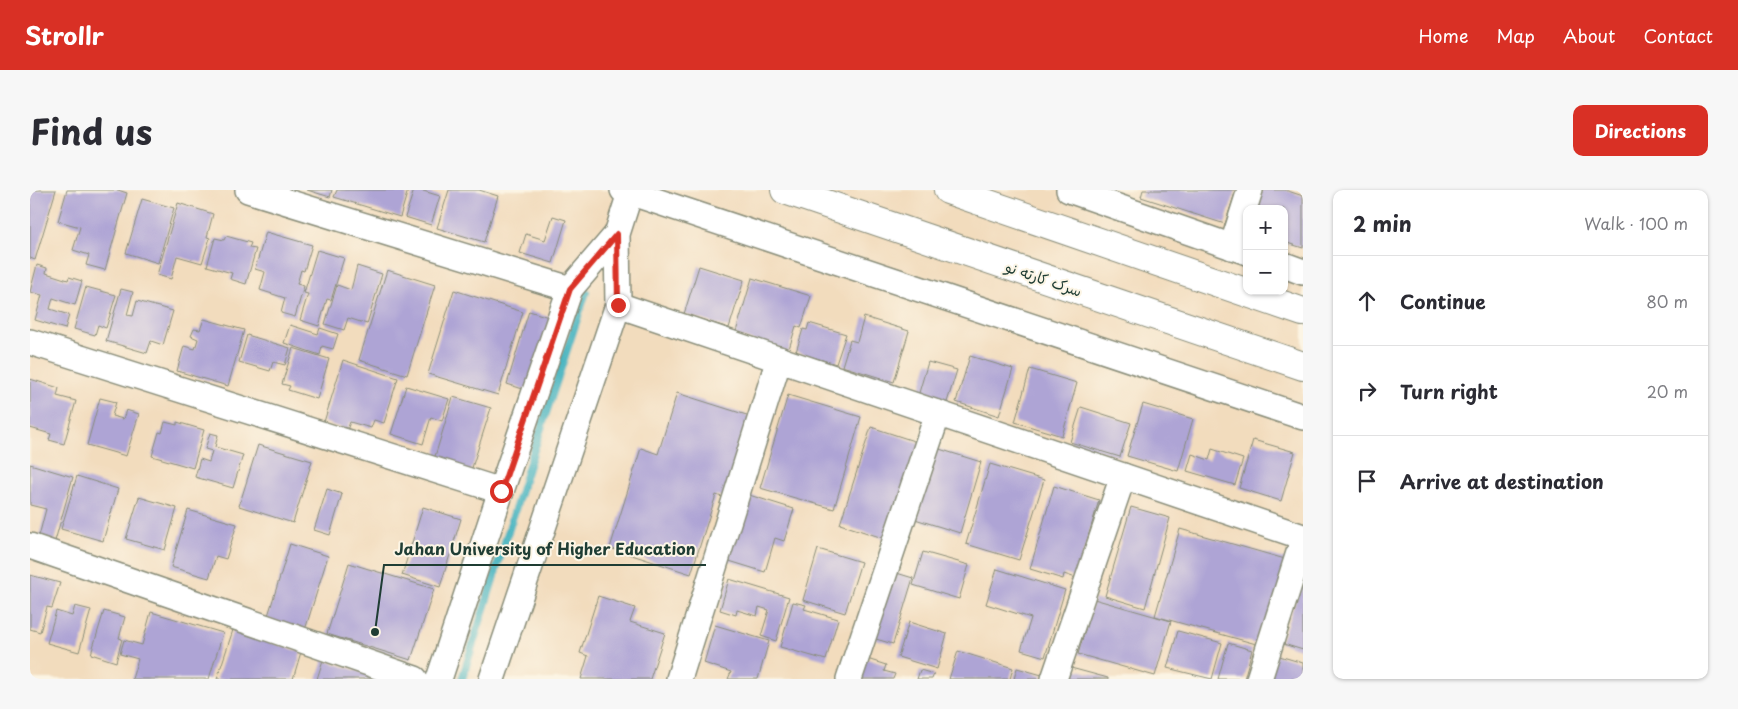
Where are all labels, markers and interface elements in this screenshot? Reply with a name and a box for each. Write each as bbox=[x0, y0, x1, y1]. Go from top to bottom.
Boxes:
text: Strollr bbox=[25, 17, 104, 53]
text: Home bbox=[1418, 22, 1468, 49]
text: Map bbox=[1496, 22, 1535, 49]
text: About bbox=[1563, 22, 1615, 49]
text: Contact bbox=[1643, 22, 1713, 49]
text: Find us bbox=[30, 104, 152, 157]
button: Directions bbox=[1573, 105, 1708, 156]
map controls bbox=[1243, 205, 1288, 295]
button: + bbox=[1243, 205, 1288, 250]
text: 2 min bbox=[1353, 207, 1412, 239]
text: Walk · 100 m bbox=[1584, 211, 1688, 235]
button: − bbox=[1243, 250, 1288, 295]
street label: سرک کارته نو bbox=[1002, 254, 1085, 302]
icon: ahead bbox=[1353, 287, 1381, 315]
text: Continue bbox=[1400, 287, 1486, 315]
text: 80 m bbox=[1646, 289, 1688, 313]
route end bbox=[607, 294, 630, 317]
icon: right bbox=[1353, 377, 1381, 405]
text: Turn right bbox=[1400, 377, 1498, 405]
text: 20 m bbox=[1647, 379, 1688, 403]
icon: arrive bbox=[1353, 467, 1381, 495]
text: Arrive at destination bbox=[1400, 467, 1604, 495]
route start bbox=[490, 480, 513, 503]
callout: Jahan University of Higher Education bbox=[384, 534, 706, 565]
text: Jahan University of Higher Education bbox=[394, 536, 696, 560]

